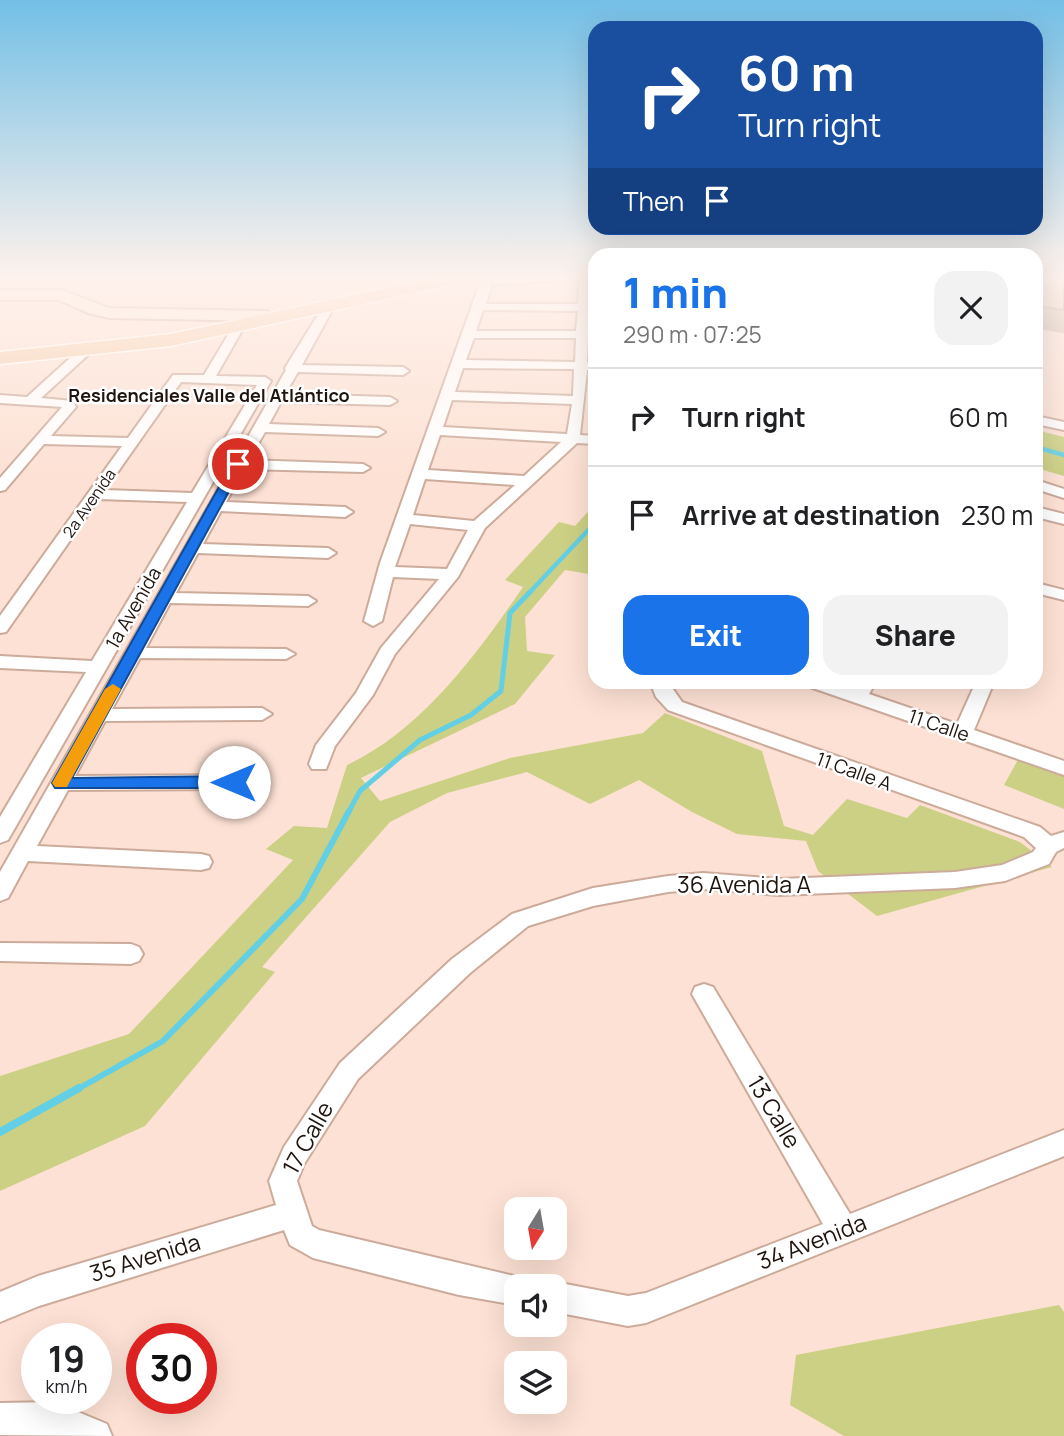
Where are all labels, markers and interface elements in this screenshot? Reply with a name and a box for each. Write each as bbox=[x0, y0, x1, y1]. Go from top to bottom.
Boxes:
text: 60 m bbox=[738, 39, 855, 106]
icon: right bbox=[623, 49, 714, 140]
text: Turn right bbox=[738, 103, 881, 147]
icon: arrive bbox=[698, 182, 736, 220]
text: Then bbox=[623, 183, 684, 219]
text: 1 min bbox=[623, 263, 728, 321]
button: close bbox=[934, 271, 1008, 345]
text: 290 m · 07:25 bbox=[623, 318, 762, 350]
district label: Residenciales Valle del Atlántico bbox=[68, 383, 350, 407]
icon: right bbox=[623, 398, 661, 436]
text: Turn right bbox=[682, 399, 806, 435]
text: 60 m bbox=[949, 399, 1008, 435]
pin bbox=[208, 434, 268, 494]
icon: arrive bbox=[219, 445, 257, 483]
street label: 2a Avenida bbox=[57, 464, 121, 542]
icon: arrive bbox=[623, 496, 661, 534]
text: Arrive at destination bbox=[682, 497, 940, 533]
text: 230 m bbox=[961, 497, 1033, 533]
street label: 1a Avenida bbox=[99, 562, 167, 654]
button: Exit bbox=[623, 595, 809, 675]
button: Share bbox=[823, 595, 1008, 675]
street label: 11 Calle bbox=[905, 702, 973, 748]
position arrow bbox=[197, 745, 271, 819]
street label: 11 Calle A bbox=[813, 745, 895, 797]
street label: 36 Avenida A bbox=[677, 868, 812, 900]
street label: 13 Calle bbox=[741, 1069, 809, 1154]
street label: 17 Calle bbox=[274, 1095, 340, 1180]
north arrow bbox=[504, 1197, 567, 1260]
map controls bbox=[504, 1197, 567, 1414]
street label: 34 Avenida bbox=[753, 1206, 871, 1276]
street label: 35 Avenida bbox=[86, 1225, 204, 1289]
button: sound bbox=[504, 1274, 567, 1337]
speed limit sign: 30 bbox=[126, 1323, 217, 1414]
text: 19 bbox=[48, 1335, 85, 1383]
button: layers bbox=[504, 1351, 567, 1414]
text: km/h bbox=[46, 1374, 87, 1398]

